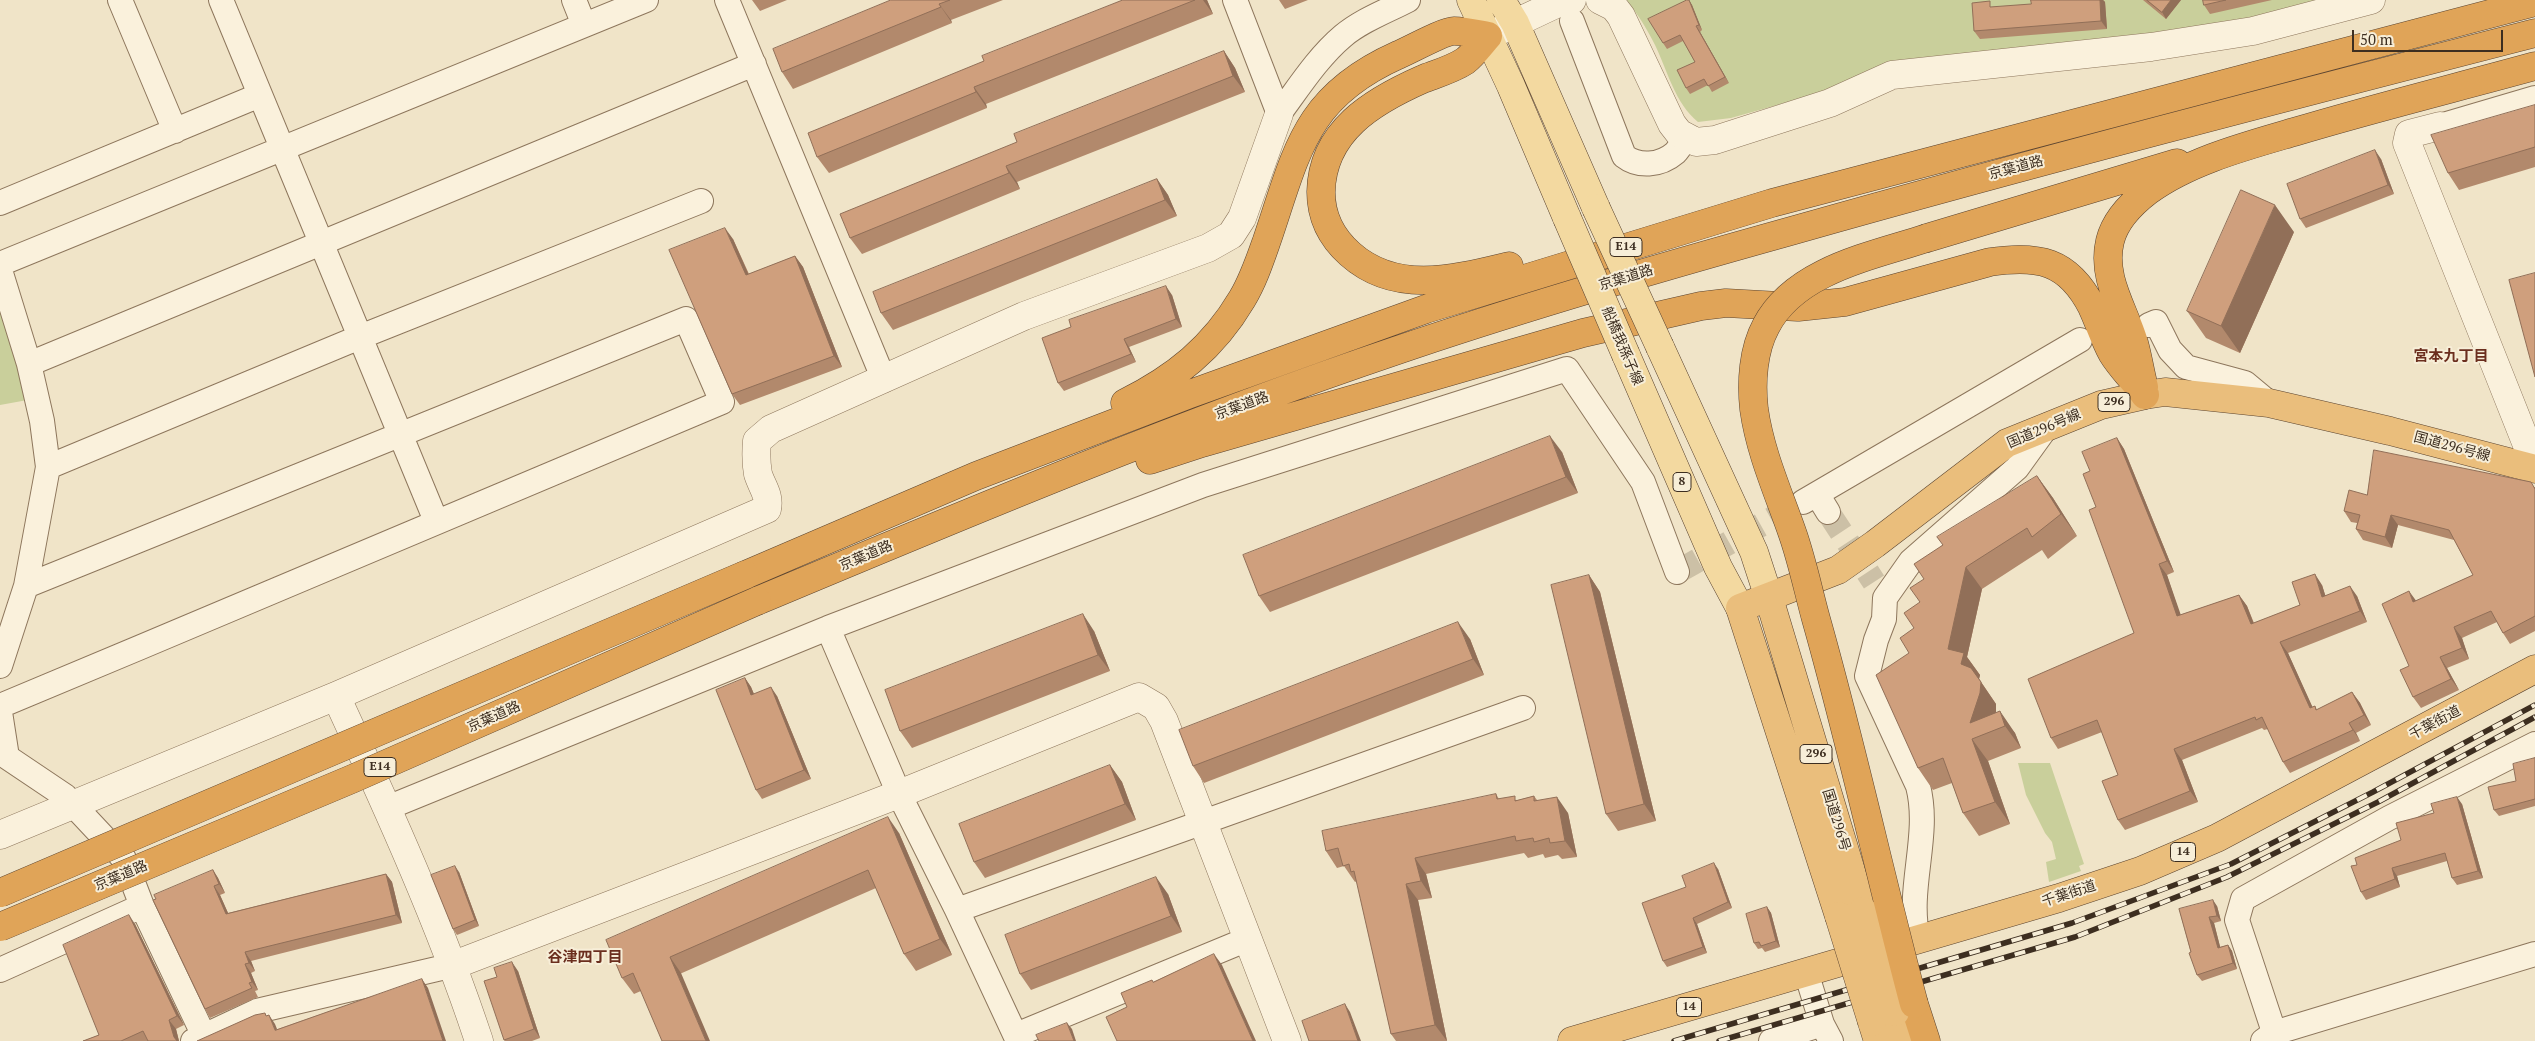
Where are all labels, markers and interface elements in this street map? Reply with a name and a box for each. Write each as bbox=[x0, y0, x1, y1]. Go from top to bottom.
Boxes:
scale bar bbox=[2355, 20, 2506, 52]
text: 50 m bbox=[2360, 29, 2393, 49]
street label: 京葉道路 bbox=[1987, 153, 2045, 183]
road number: E14 bbox=[1610, 238, 1642, 256]
street label: 京葉道路 bbox=[1597, 262, 1655, 294]
street label: 船橋我孫子線 bbox=[1598, 304, 1646, 388]
district label: 宮本九丁目 bbox=[2414, 348, 2488, 366]
street label: 京葉道路 bbox=[1213, 389, 1271, 423]
road number: 296 bbox=[2098, 392, 2130, 412]
street label: 国道296号線 bbox=[2005, 406, 2083, 452]
street label: 国道296号線 bbox=[2412, 429, 2492, 465]
road number: 8 bbox=[1673, 472, 1691, 492]
street label: 京葉道路 bbox=[837, 537, 895, 575]
street label: 京葉道路 bbox=[465, 698, 523, 736]
street label: 千葉街道 bbox=[2406, 702, 2464, 744]
road number: 296 bbox=[1800, 744, 1832, 764]
road number: E14 bbox=[364, 758, 396, 776]
street label: 国道296号 bbox=[1819, 787, 1853, 853]
road number: 14 bbox=[2170, 842, 2196, 862]
street label: 京葉道路 bbox=[92, 857, 150, 895]
street label: 千葉街道 bbox=[2040, 877, 2098, 911]
district label: 谷津四丁目 bbox=[548, 949, 622, 967]
road number: 14 bbox=[1676, 998, 1702, 1016]

